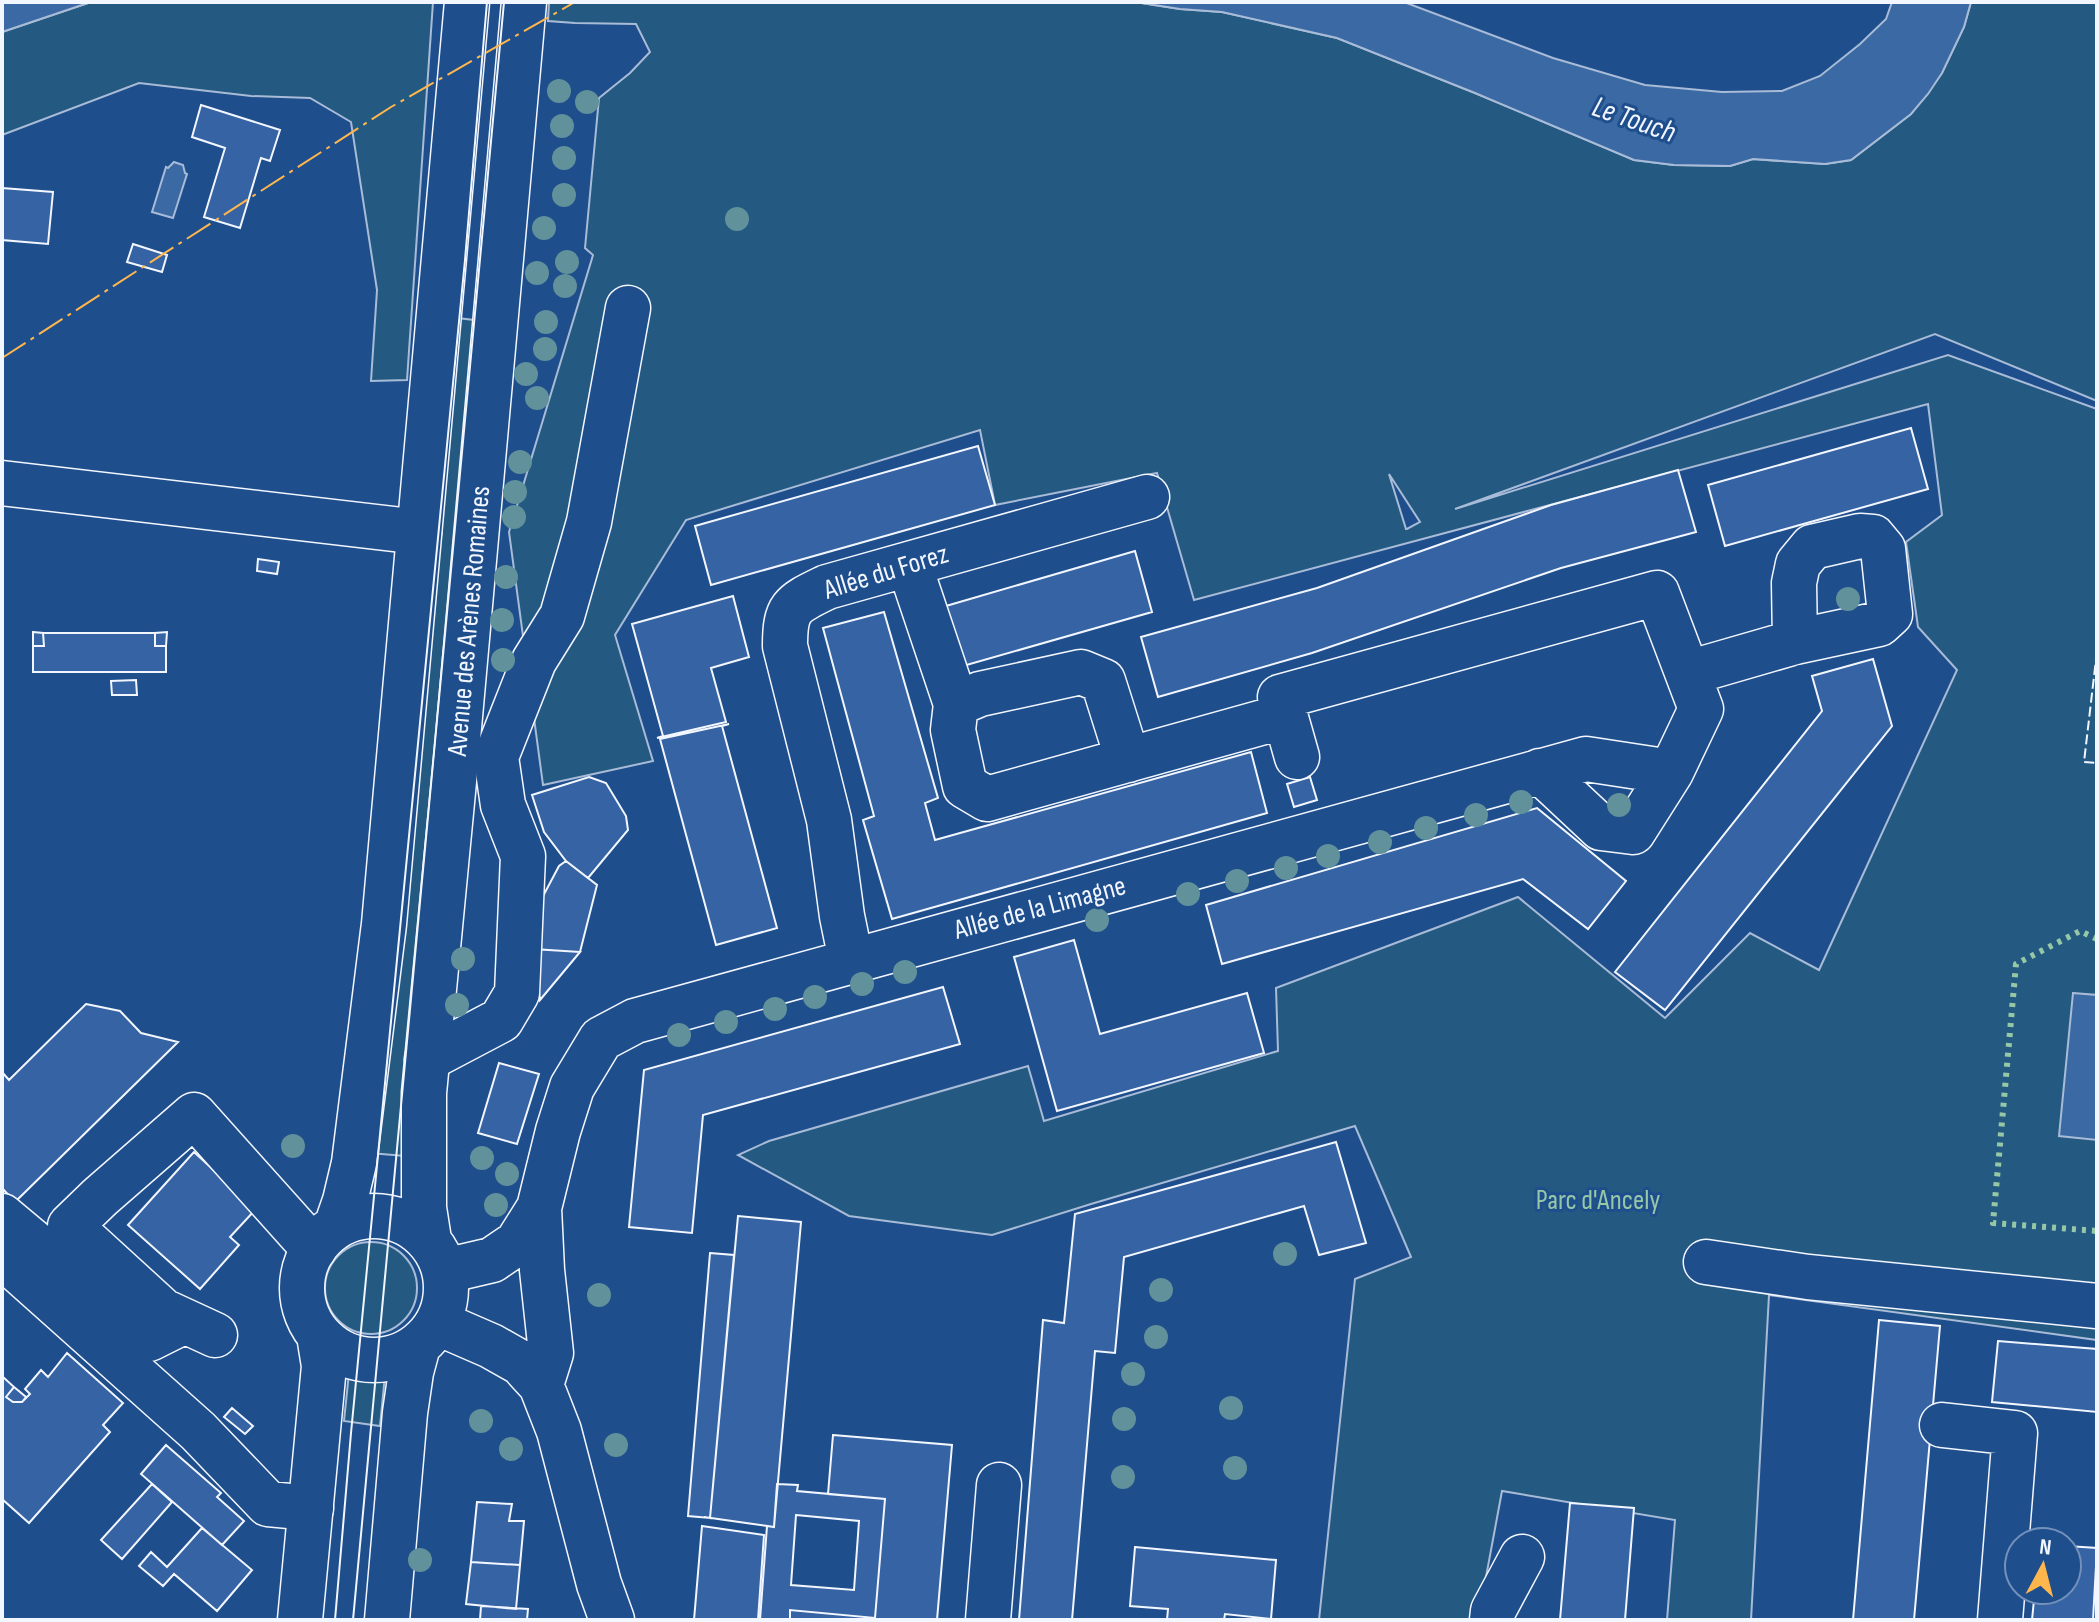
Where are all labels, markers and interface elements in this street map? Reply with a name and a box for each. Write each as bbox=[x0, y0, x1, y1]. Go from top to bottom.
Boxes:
water label: Le Touch bbox=[1588, 89, 1680, 151]
street label: Avenue des Arènes Romaines bbox=[441, 485, 497, 758]
street label: Allée du Forez bbox=[819, 537, 952, 607]
street label: Allée de la Limagne bbox=[950, 869, 1129, 947]
park label: Parc d'Ancely bbox=[1536, 1184, 1660, 1217]
north arrow bbox=[2003, 1526, 2083, 1606]
text: N bbox=[2038, 1534, 2053, 1562]

